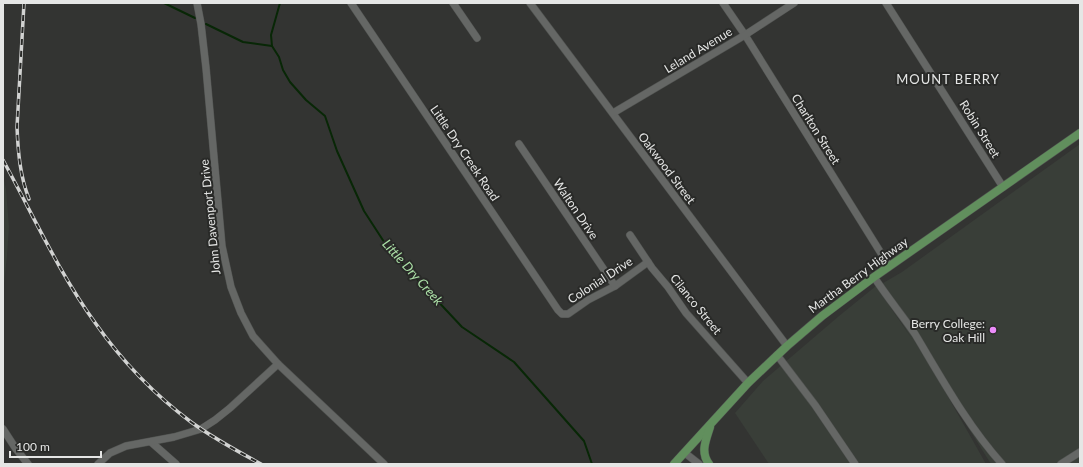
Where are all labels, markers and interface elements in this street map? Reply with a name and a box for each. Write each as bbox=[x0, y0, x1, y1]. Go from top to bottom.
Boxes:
street label: Leland Avenue bbox=[661, 24, 735, 76]
district label: MOUNT BERRY bbox=[896, 71, 1000, 87]
street label: Charlton Street bbox=[788, 91, 844, 168]
street label: Robin Street bbox=[956, 98, 1004, 161]
street label: Little Dry Creek Road bbox=[427, 102, 503, 204]
street label: Oakwood Street bbox=[635, 129, 699, 207]
street label: John Davenport Drive bbox=[196, 159, 224, 275]
street label: Walton Drive bbox=[550, 176, 602, 242]
street label: Martha Berry Highway bbox=[805, 233, 911, 316]
water label: Little Dry Creek bbox=[379, 236, 447, 309]
street label: Colonial Drive bbox=[565, 253, 635, 307]
street label: Cilanco Street bbox=[667, 271, 725, 338]
place label: Berry College: Oak Hill bbox=[911, 316, 985, 345]
marker: Berry College: Oak Hill bbox=[988, 325, 998, 335]
scale bar bbox=[10, 433, 101, 459]
text: 100 m bbox=[16, 439, 50, 454]

